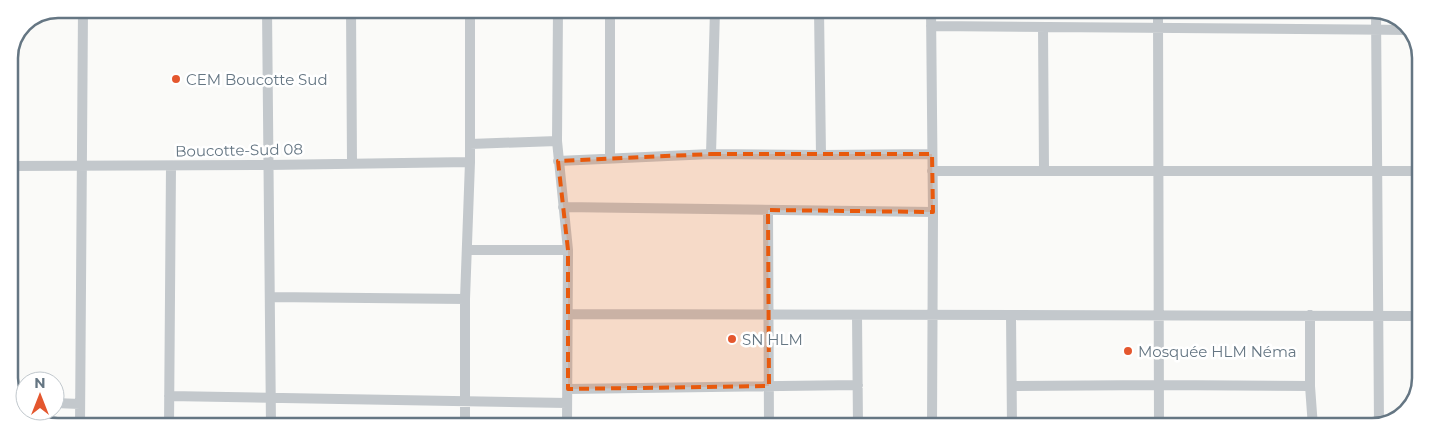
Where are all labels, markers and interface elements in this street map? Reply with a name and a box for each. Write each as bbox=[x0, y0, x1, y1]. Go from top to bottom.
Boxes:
place label: CEM Boucotte Sud bbox=[186, 70, 328, 89]
marker: CEM Boucotte Sud bbox=[170, 73, 182, 85]
street label: Boucotte-Sud 08 bbox=[175, 139, 303, 161]
place label: SN HLM bbox=[742, 330, 803, 349]
marker: SN HLM bbox=[726, 333, 738, 345]
place label: Mosquée HLM Néma bbox=[1138, 342, 1297, 361]
marker: Mosquée HLM Néma bbox=[1122, 345, 1134, 357]
north arrow bbox=[15, 371, 65, 421]
text: N bbox=[34, 374, 46, 392]

